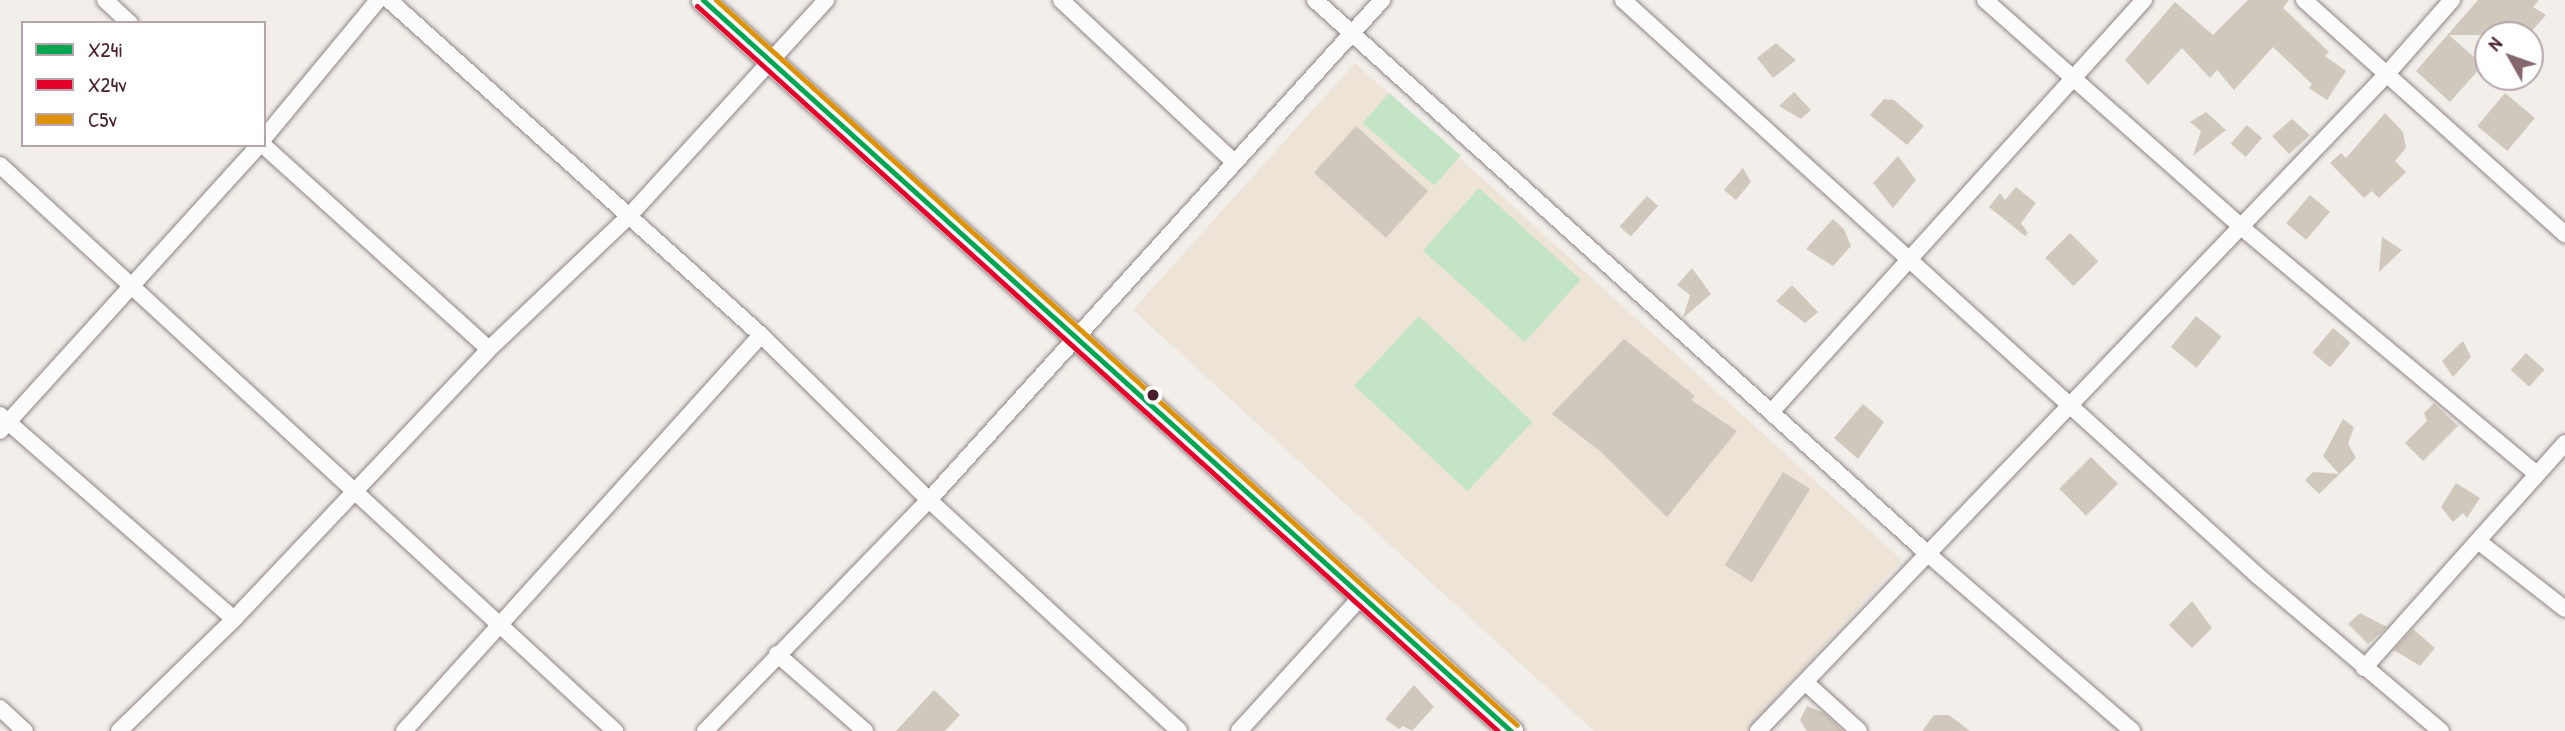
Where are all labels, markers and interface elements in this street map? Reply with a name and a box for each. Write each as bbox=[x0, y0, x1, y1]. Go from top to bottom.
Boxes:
legend bbox=[21, 21, 266, 147]
north arrow bbox=[2474, 21, 2544, 91]
text: N bbox=[2481, 32, 2508, 56]
text: X24i bbox=[88, 35, 123, 64]
text: X24v bbox=[88, 70, 127, 99]
text: C5v bbox=[88, 105, 117, 134]
unlabelled marker bbox=[1146, 388, 1160, 402]

